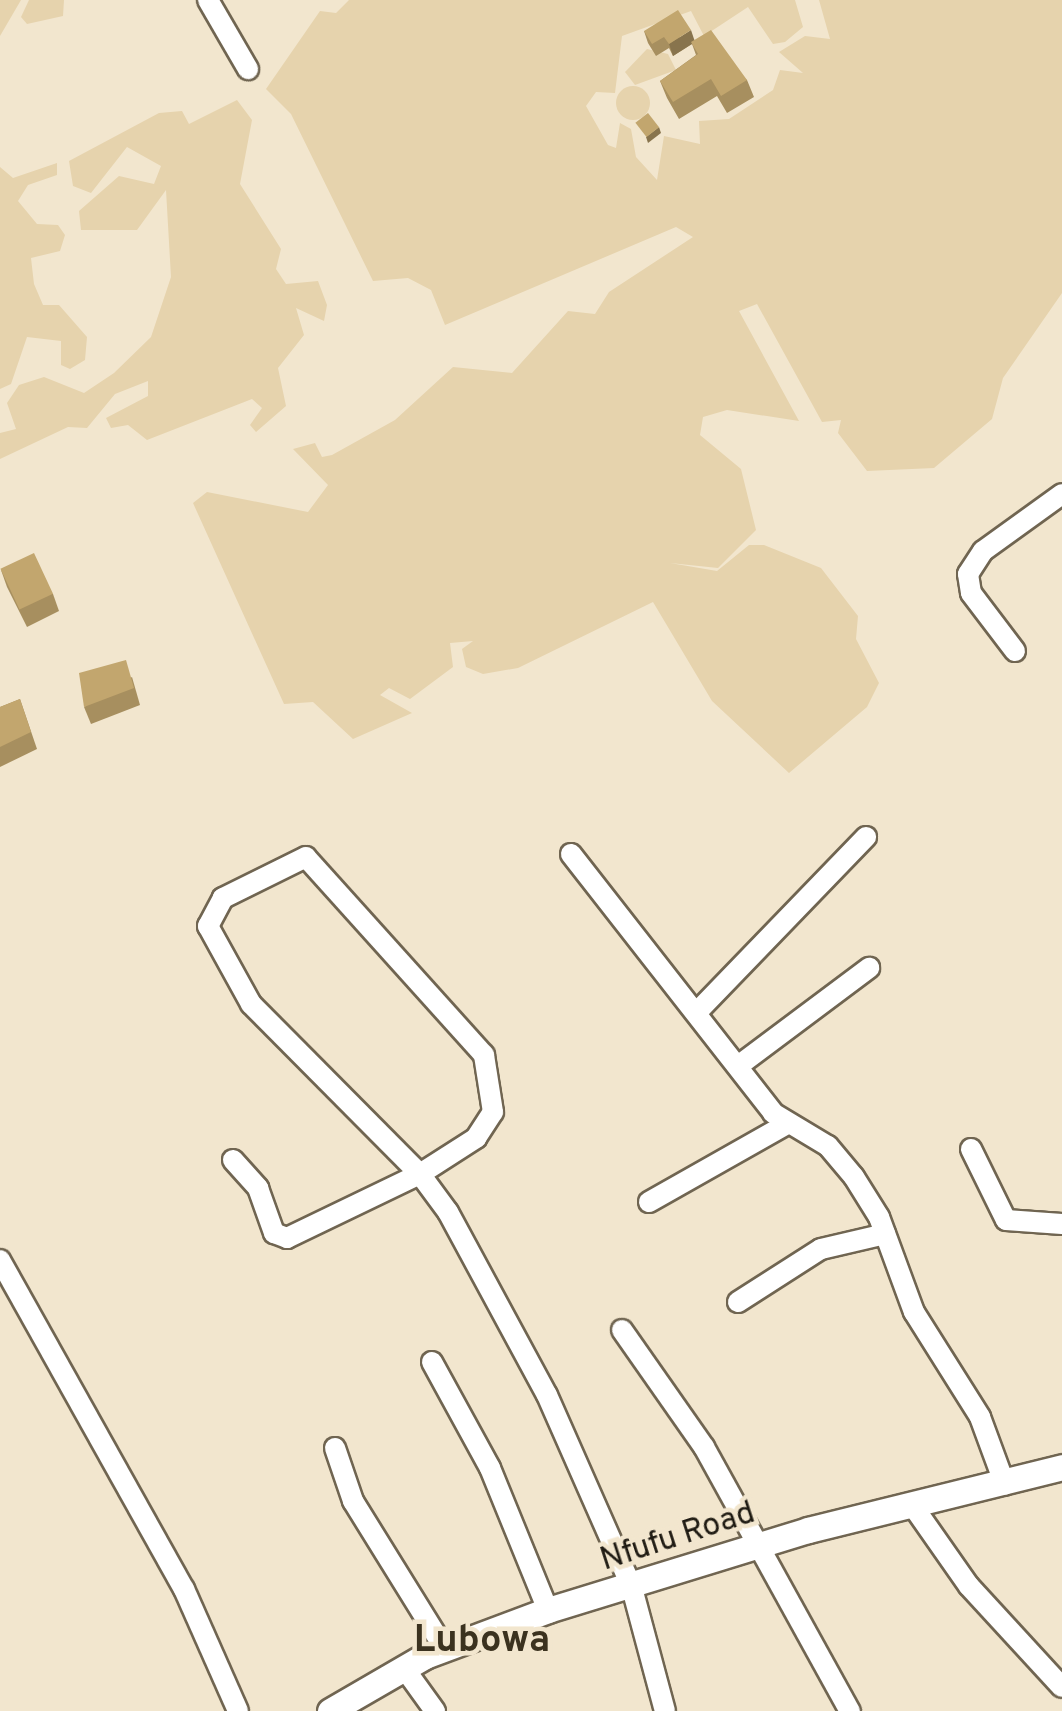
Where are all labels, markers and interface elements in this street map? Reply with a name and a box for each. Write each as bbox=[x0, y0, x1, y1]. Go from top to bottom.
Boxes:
street label: Nfufu Road bbox=[596, 1495, 760, 1581]
district label: Lubowa bbox=[414, 1619, 550, 1665]

